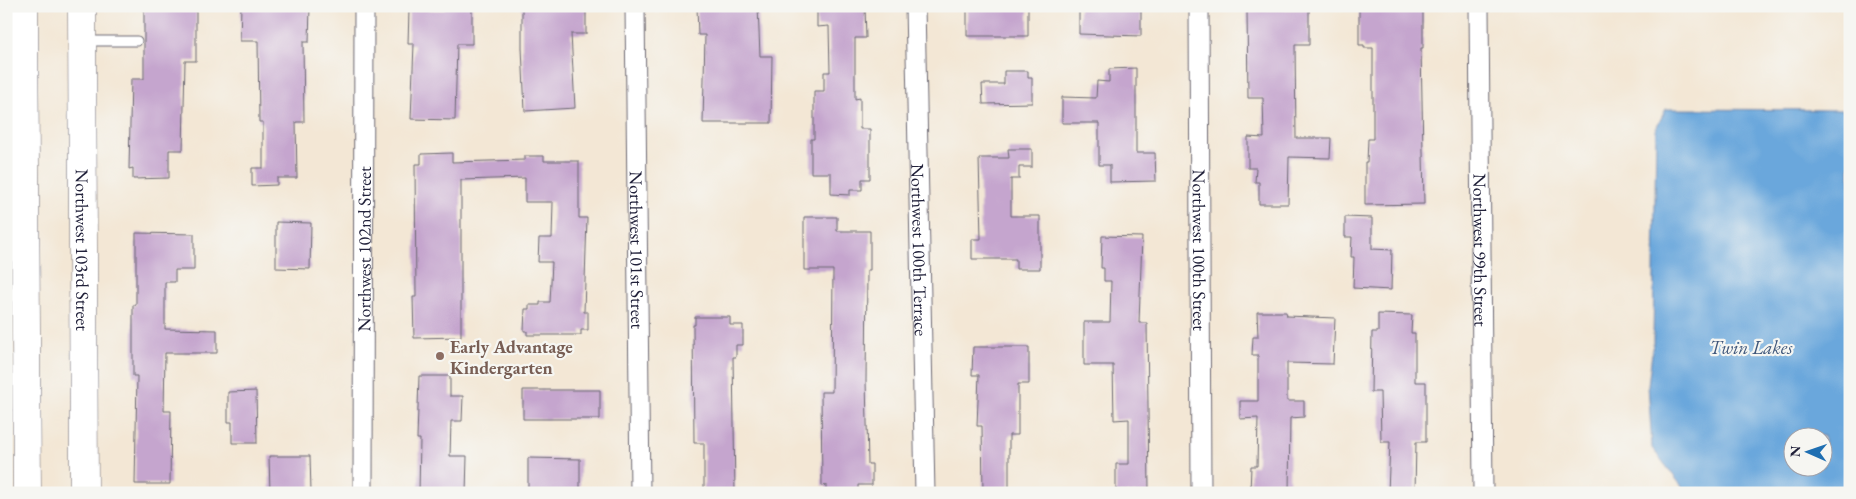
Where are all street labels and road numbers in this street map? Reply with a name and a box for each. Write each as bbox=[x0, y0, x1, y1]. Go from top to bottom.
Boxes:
street label: Northwest 100th Terrace bbox=[907, 163, 933, 336]
street label: Northwest 102nd Street bbox=[352, 166, 375, 332]
street label: Northwest 103rd Street bbox=[71, 169, 95, 331]
street label: Northwest 100th Street bbox=[1188, 169, 1212, 331]
street label: Northwest 101st Street bbox=[625, 171, 650, 330]
street label: Northwest 99th Street bbox=[1469, 173, 1493, 327]

